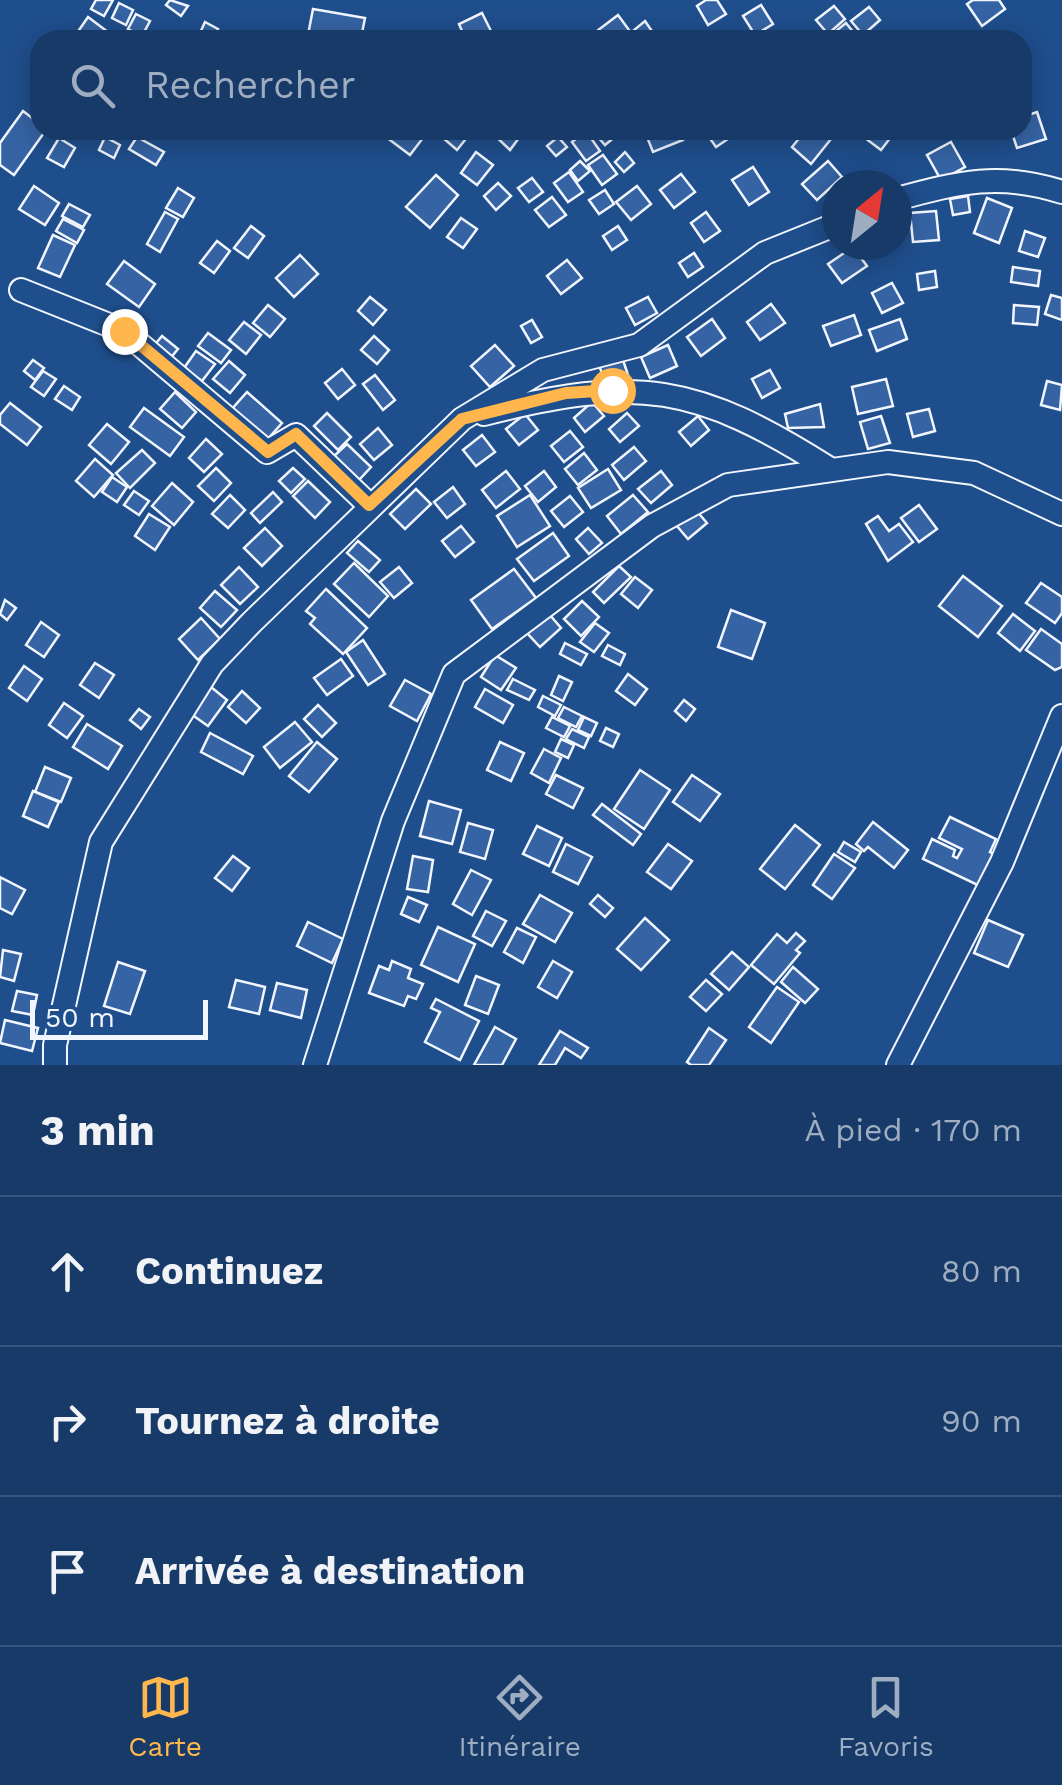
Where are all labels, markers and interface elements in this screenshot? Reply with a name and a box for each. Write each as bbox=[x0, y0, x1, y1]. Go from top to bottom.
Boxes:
search box bbox=[30, 30, 1032, 140]
icon: search bbox=[65, 58, 120, 113]
text: Rechercher bbox=[145, 63, 355, 107]
north arrow bbox=[822, 170, 912, 260]
route end bbox=[102, 309, 148, 355]
route start bbox=[590, 368, 636, 414]
scale bar bbox=[30, 995, 208, 1040]
text: 50 m bbox=[45, 1001, 115, 1034]
text: 3 min bbox=[40, 1106, 155, 1155]
text: À pied · 170 m bbox=[805, 1111, 1022, 1149]
icon: ahead bbox=[40, 1244, 95, 1299]
text: Continuez bbox=[135, 1249, 323, 1293]
text: 80 m bbox=[941, 1252, 1022, 1290]
icon: right bbox=[40, 1394, 95, 1449]
text: Tournez à droite bbox=[135, 1399, 440, 1443]
text: 90 m bbox=[941, 1402, 1022, 1440]
icon: arrive bbox=[40, 1544, 95, 1599]
text: Arrivée à destination bbox=[135, 1549, 525, 1593]
tab: Carte bbox=[128, 1670, 202, 1763]
tab: Itinéraire bbox=[459, 1670, 581, 1763]
tab: Favoris bbox=[838, 1670, 934, 1763]

